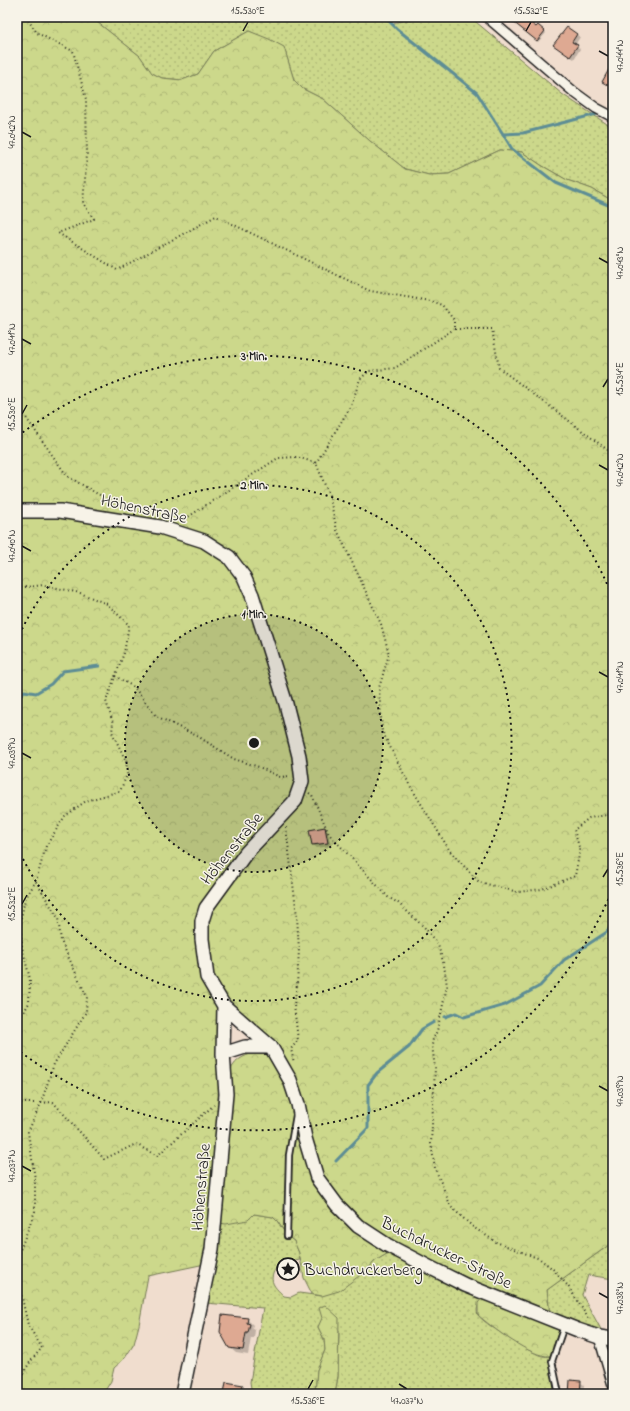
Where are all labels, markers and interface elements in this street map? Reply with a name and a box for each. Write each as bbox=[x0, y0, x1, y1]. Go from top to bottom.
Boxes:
text: 15.530°E bbox=[231, 4, 265, 19]
text: 15.532°E bbox=[514, 4, 548, 19]
text: 47.044°N bbox=[613, 40, 628, 72]
text: 47.042°N bbox=[5, 115, 20, 149]
text: 47.043°N bbox=[613, 247, 628, 279]
text: 47.041°N bbox=[5, 323, 20, 355]
text: 3 Min. bbox=[240, 348, 267, 366]
text: 15.534°E bbox=[613, 362, 628, 396]
text: 15.530°E bbox=[5, 397, 20, 431]
text: 47.042°N bbox=[613, 453, 628, 487]
text: 2 Min. bbox=[240, 477, 268, 495]
street label: Höhenstraße bbox=[98, 488, 190, 531]
text: 47.040°N bbox=[5, 530, 20, 562]
text: 1 Min. bbox=[242, 606, 267, 624]
text: 47.041°N bbox=[613, 661, 628, 693]
centre of rings bbox=[247, 736, 261, 750]
text: 47.039°N bbox=[5, 737, 20, 769]
street label: Höhenstraße bbox=[195, 807, 270, 891]
text: 15.536°E bbox=[613, 852, 628, 886]
text: 15.532°E bbox=[5, 887, 20, 921]
text: 47.039°N bbox=[613, 1075, 628, 1107]
street label: Höhenstraße bbox=[185, 1142, 218, 1232]
text: 47.037°N bbox=[5, 1150, 20, 1182]
street label: Buchdrucker-Straße bbox=[376, 1210, 516, 1296]
place icon: Buchdruckerberg bbox=[275, 1256, 301, 1282]
place label: Buchdruckerberg bbox=[303, 1258, 423, 1285]
text: 47.038°N bbox=[613, 1282, 628, 1314]
text: 15.536°E bbox=[291, 1394, 325, 1409]
text: 47.037°N bbox=[391, 1394, 423, 1409]

